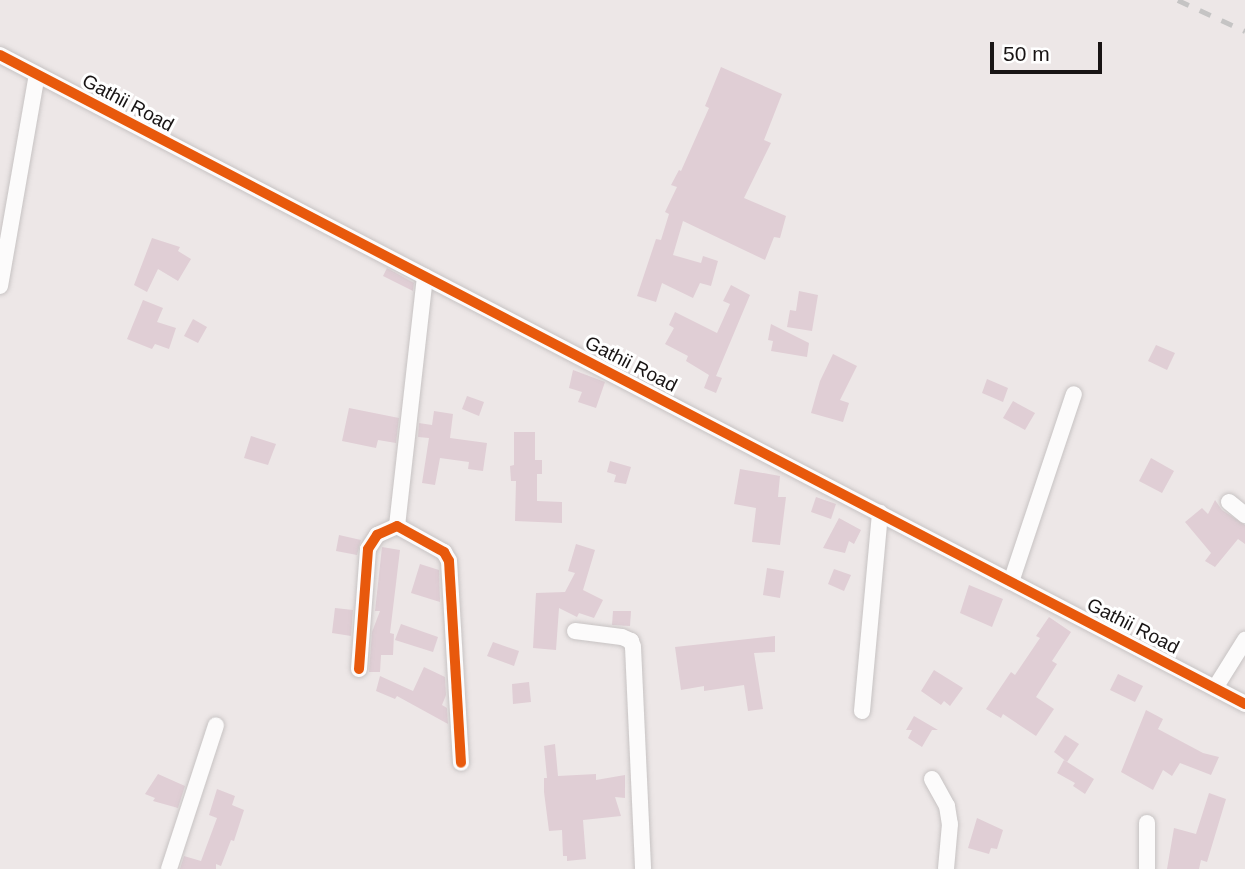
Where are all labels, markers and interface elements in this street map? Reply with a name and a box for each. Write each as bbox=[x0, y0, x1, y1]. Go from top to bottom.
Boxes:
scale bar bbox=[993, 28, 1105, 72]
text: 50 m bbox=[1003, 42, 1050, 65]
street label: Gathii Road bbox=[78, 69, 178, 137]
street label: Gathii Road bbox=[581, 331, 681, 397]
street label: Gathii Road bbox=[1083, 593, 1183, 659]

